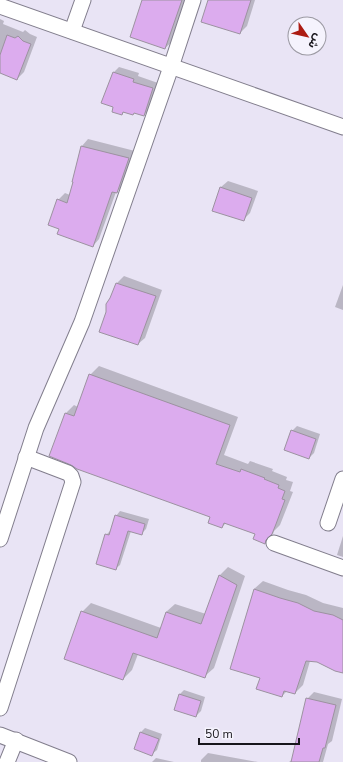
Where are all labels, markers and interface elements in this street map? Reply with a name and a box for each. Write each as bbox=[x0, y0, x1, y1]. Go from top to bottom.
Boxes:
north arrow bbox=[287, 16, 327, 56]
text: ش bbox=[304, 31, 325, 52]
scale bar bbox=[199, 720, 299, 746]
text: 50 m bbox=[205, 726, 233, 742]

